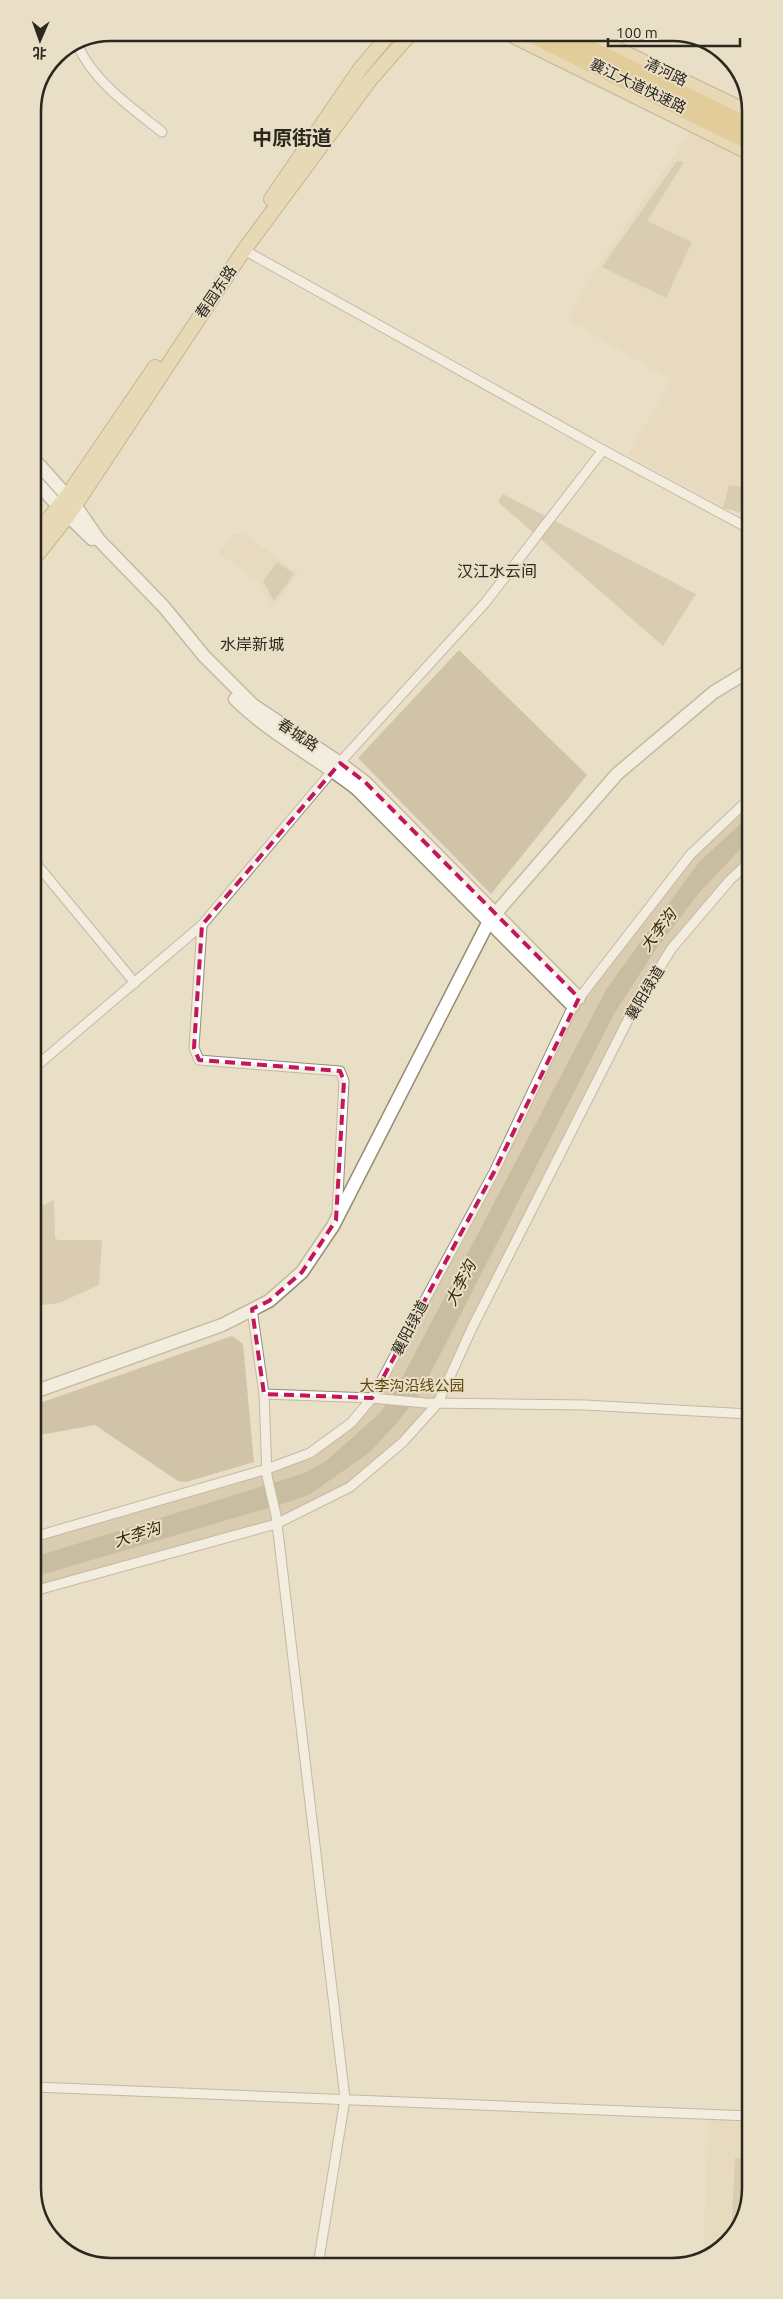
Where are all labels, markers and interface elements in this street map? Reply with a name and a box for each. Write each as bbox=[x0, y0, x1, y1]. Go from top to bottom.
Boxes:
north arrow bbox=[15, 15, 65, 65]
scale bar bbox=[608, 15, 740, 47]
text: 100 m bbox=[616, 24, 658, 41]
text: 北 bbox=[32, 45, 47, 61]
street label: 清河路 bbox=[642, 54, 690, 89]
street label: 襄江大道快速路 bbox=[587, 55, 689, 116]
district label: 中原街道 bbox=[252, 126, 332, 149]
street label: 春园东路 bbox=[192, 262, 239, 321]
district label: 汉江水云间 bbox=[457, 562, 537, 580]
district label: 水岸新城 bbox=[220, 635, 284, 653]
street label: 春城路 bbox=[275, 715, 322, 754]
water label: 大李沟 bbox=[636, 904, 681, 955]
street label: 襄阳绿道 bbox=[622, 963, 667, 1023]
water label: 大李沟 bbox=[441, 1256, 480, 1308]
street label: 襄阳绿道 bbox=[388, 1297, 431, 1358]
park label: 大李沟沿线公园 bbox=[359, 1377, 465, 1394]
water label: 大李沟 bbox=[111, 1517, 165, 1550]

